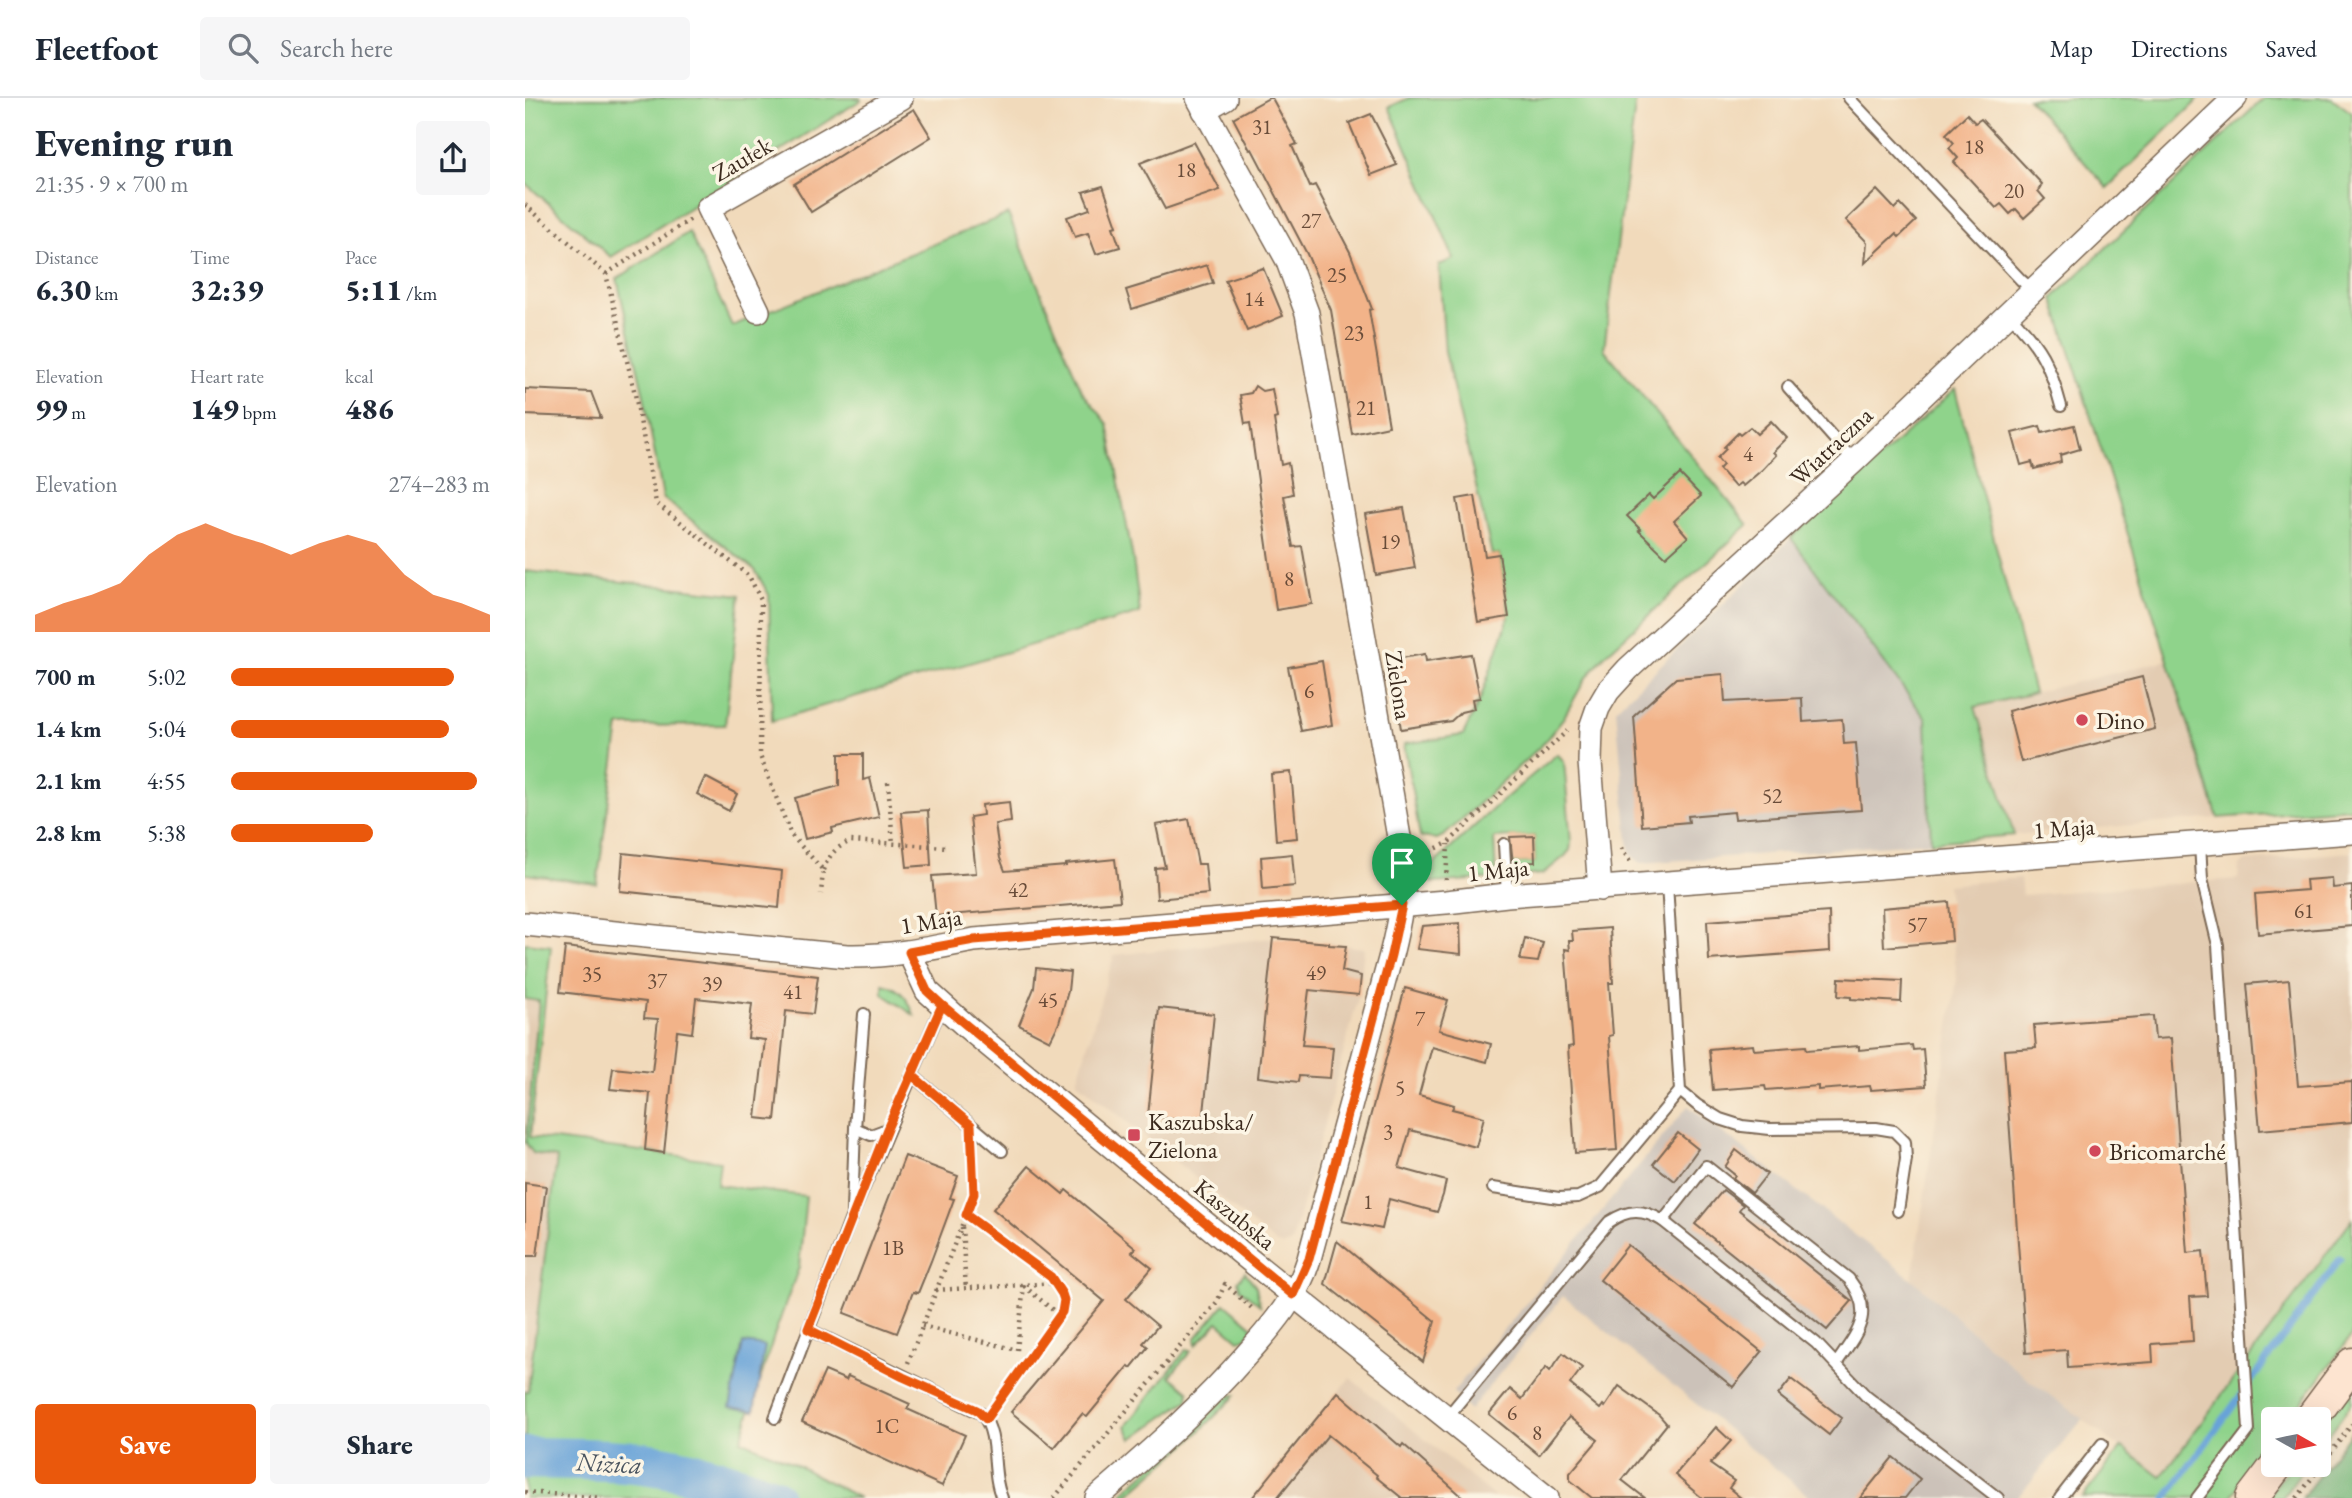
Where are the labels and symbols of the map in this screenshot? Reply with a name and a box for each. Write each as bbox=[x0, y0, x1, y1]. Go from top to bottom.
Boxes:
house number: 31 bbox=[1252, 113, 1272, 140]
street label: Zaułek bbox=[707, 129, 778, 188]
house number: 18 bbox=[1964, 133, 1984, 160]
house number: 18 bbox=[1176, 156, 1196, 183]
house number: 20 bbox=[2004, 177, 2024, 204]
house number: 27 bbox=[1301, 207, 1322, 234]
house number: 25 bbox=[1327, 261, 1347, 288]
house number: 14 bbox=[1244, 285, 1265, 312]
house number: 23 bbox=[1344, 319, 1364, 346]
house number: 21 bbox=[1356, 394, 1376, 421]
street label: Wiatraczna bbox=[1783, 399, 1879, 492]
house number: 4 bbox=[1743, 440, 1754, 467]
house number: 19 bbox=[1380, 528, 1400, 555]
house number: 8 bbox=[1284, 565, 1294, 592]
street label: Zielona bbox=[1378, 648, 1420, 722]
house number: 6 bbox=[1304, 677, 1314, 704]
place label: Dino bbox=[2096, 705, 2145, 736]
marker: Dino bbox=[2074, 712, 2090, 728]
house number: 52 bbox=[1762, 782, 1782, 809]
street label: 1 Maja bbox=[2032, 810, 2096, 846]
pin bbox=[1372, 833, 1432, 905]
street label: 1 Maja bbox=[1466, 851, 1531, 889]
house number: 42 bbox=[1008, 876, 1028, 903]
house number: 61 bbox=[2294, 897, 2314, 924]
street label: 1 Maja bbox=[898, 901, 964, 941]
house number: 57 bbox=[1907, 911, 1928, 938]
house number: 49 bbox=[1306, 959, 1326, 986]
house number: 35 bbox=[582, 960, 602, 987]
house number: 37 bbox=[647, 967, 668, 994]
house number: 39 bbox=[702, 970, 722, 997]
house number: 41 bbox=[783, 978, 803, 1005]
house number: 45 bbox=[1038, 986, 1058, 1013]
house number: 7 bbox=[1415, 1005, 1426, 1032]
house number: 5 bbox=[1395, 1074, 1405, 1101]
place label: Kaszubska/ Zielona bbox=[1148, 1106, 1254, 1165]
house number: 3 bbox=[1383, 1118, 1393, 1145]
marker: Kaszubska/ Zielona bbox=[1126, 1127, 1142, 1143]
place label: Bricomarché bbox=[2109, 1136, 2226, 1167]
marker: Bricomarché bbox=[2087, 1143, 2103, 1159]
street label: Kaszubska bbox=[1188, 1172, 1283, 1257]
house number: 1 bbox=[1363, 1188, 1373, 1215]
house number: 1B bbox=[882, 1234, 904, 1261]
house number: 6 bbox=[1507, 1399, 1517, 1426]
north arrow bbox=[2261, 1407, 2331, 1477]
house number: 1C bbox=[875, 1412, 900, 1439]
house number: 8 bbox=[1532, 1419, 1542, 1446]
water label: Nizica bbox=[574, 1444, 643, 1482]

